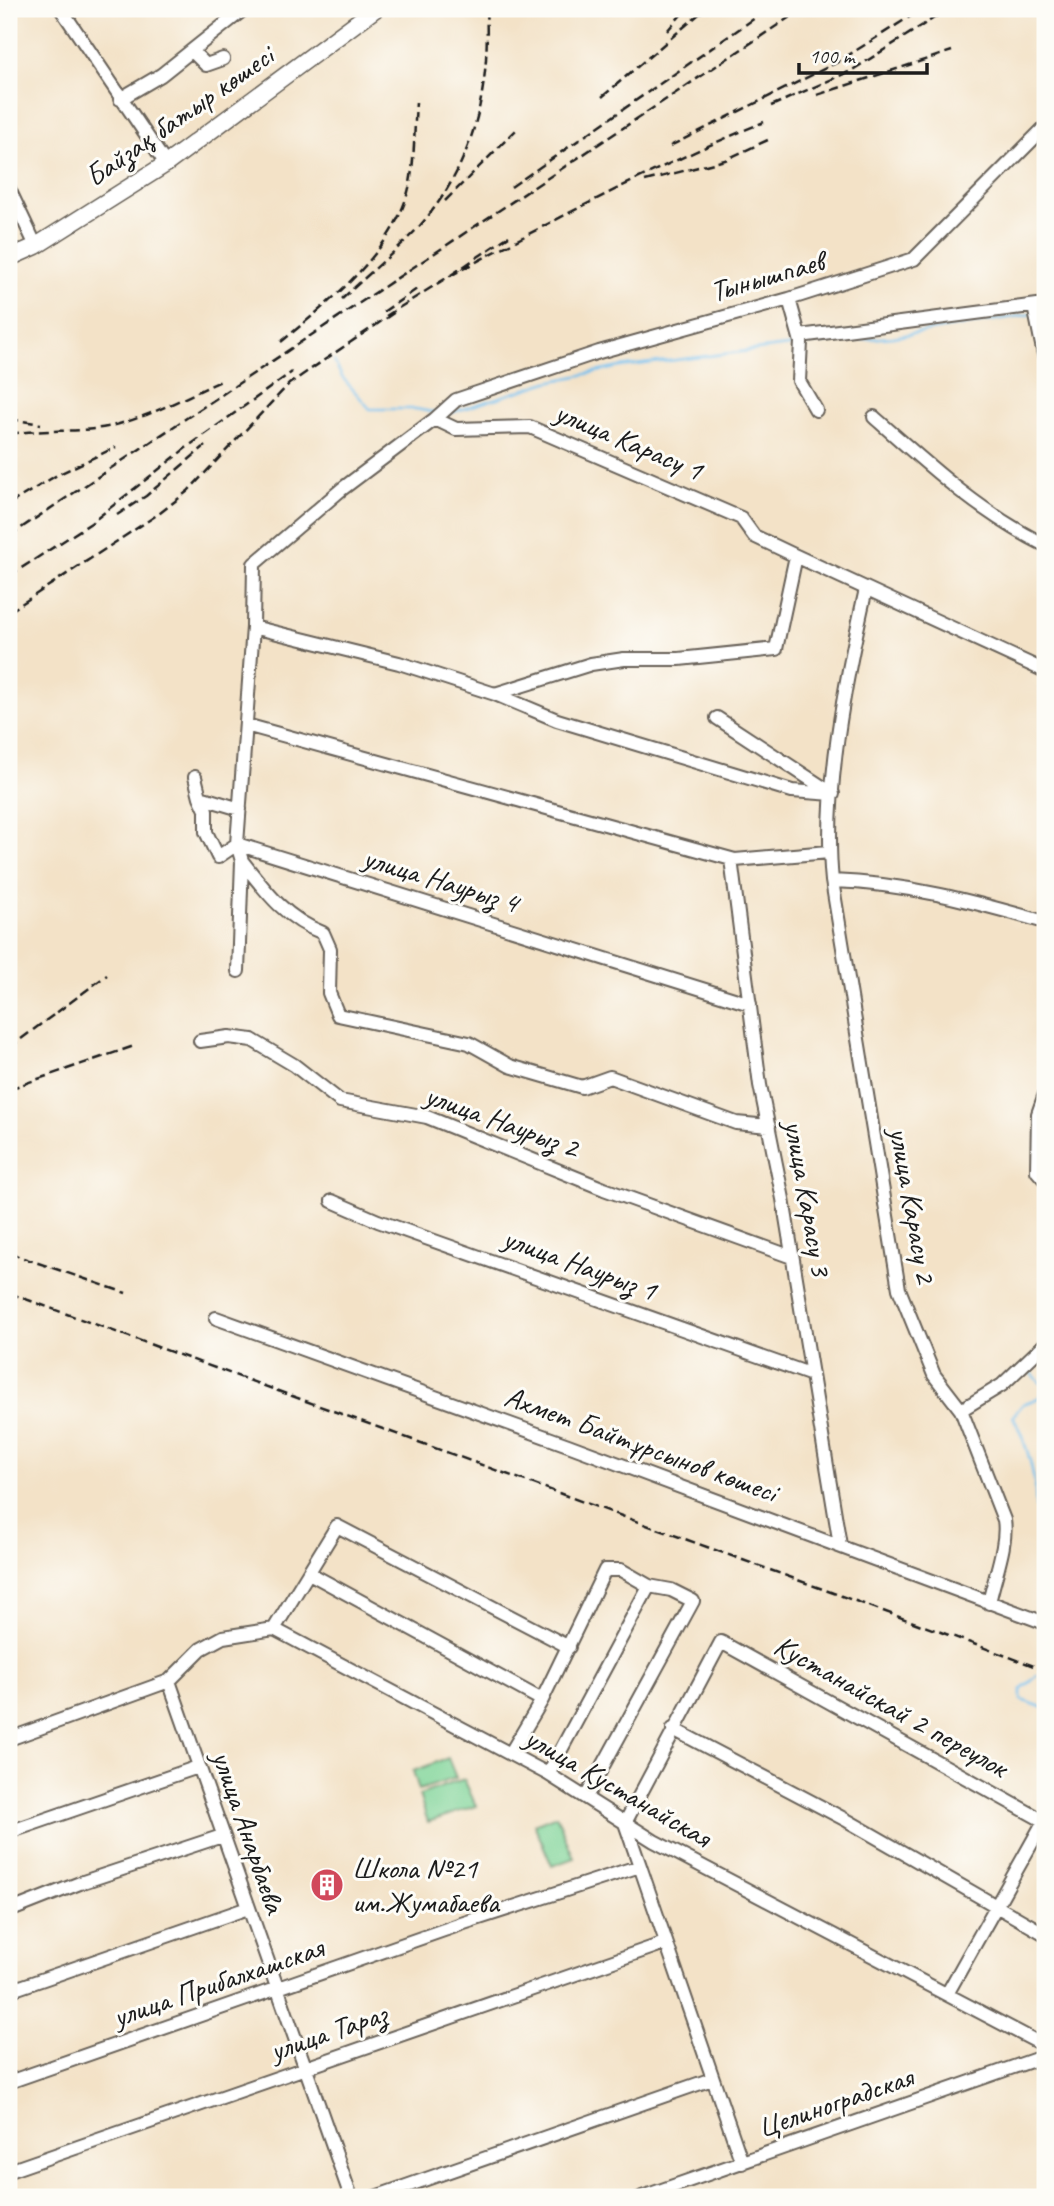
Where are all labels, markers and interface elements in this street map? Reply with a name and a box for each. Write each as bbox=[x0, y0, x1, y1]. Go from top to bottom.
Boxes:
scale bar bbox=[799, 32, 926, 76]
street label: Байзақ батыр көшесі bbox=[77, 35, 283, 195]
text: 100 m bbox=[809, 43, 856, 69]
street label: Тынышпаев bbox=[706, 240, 834, 310]
street label: улица Карасу 1 bbox=[548, 392, 710, 490]
street label: улица Наурыз 4 bbox=[357, 838, 526, 922]
street label: улица Наурыз 2 bbox=[418, 1075, 586, 1167]
street label: улица Карасу 3 bbox=[775, 1116, 841, 1281]
street label: улица Карасу 2 bbox=[880, 1123, 946, 1288]
street label: улица Наурыз 1 bbox=[496, 1218, 663, 1310]
street label: Ахмет Байтұрсынов көшесі bbox=[500, 1377, 786, 1512]
street label: Кустанайскай 2 переулок bbox=[768, 1626, 1017, 1787]
street label: улица Кустанайская bbox=[516, 1717, 720, 1857]
street label: улица Анарбаева bbox=[203, 1744, 295, 1920]
place label: Школа №21 им.Жумабаева bbox=[352, 1849, 501, 1921]
building icon: Школа №21 им.Жумабаева bbox=[308, 1866, 346, 1904]
street label: улица Прибалхашская bbox=[106, 1927, 331, 2036]
street label: улица Тараз bbox=[263, 1993, 394, 2070]
street label: Целиноградская bbox=[752, 2057, 920, 2146]

